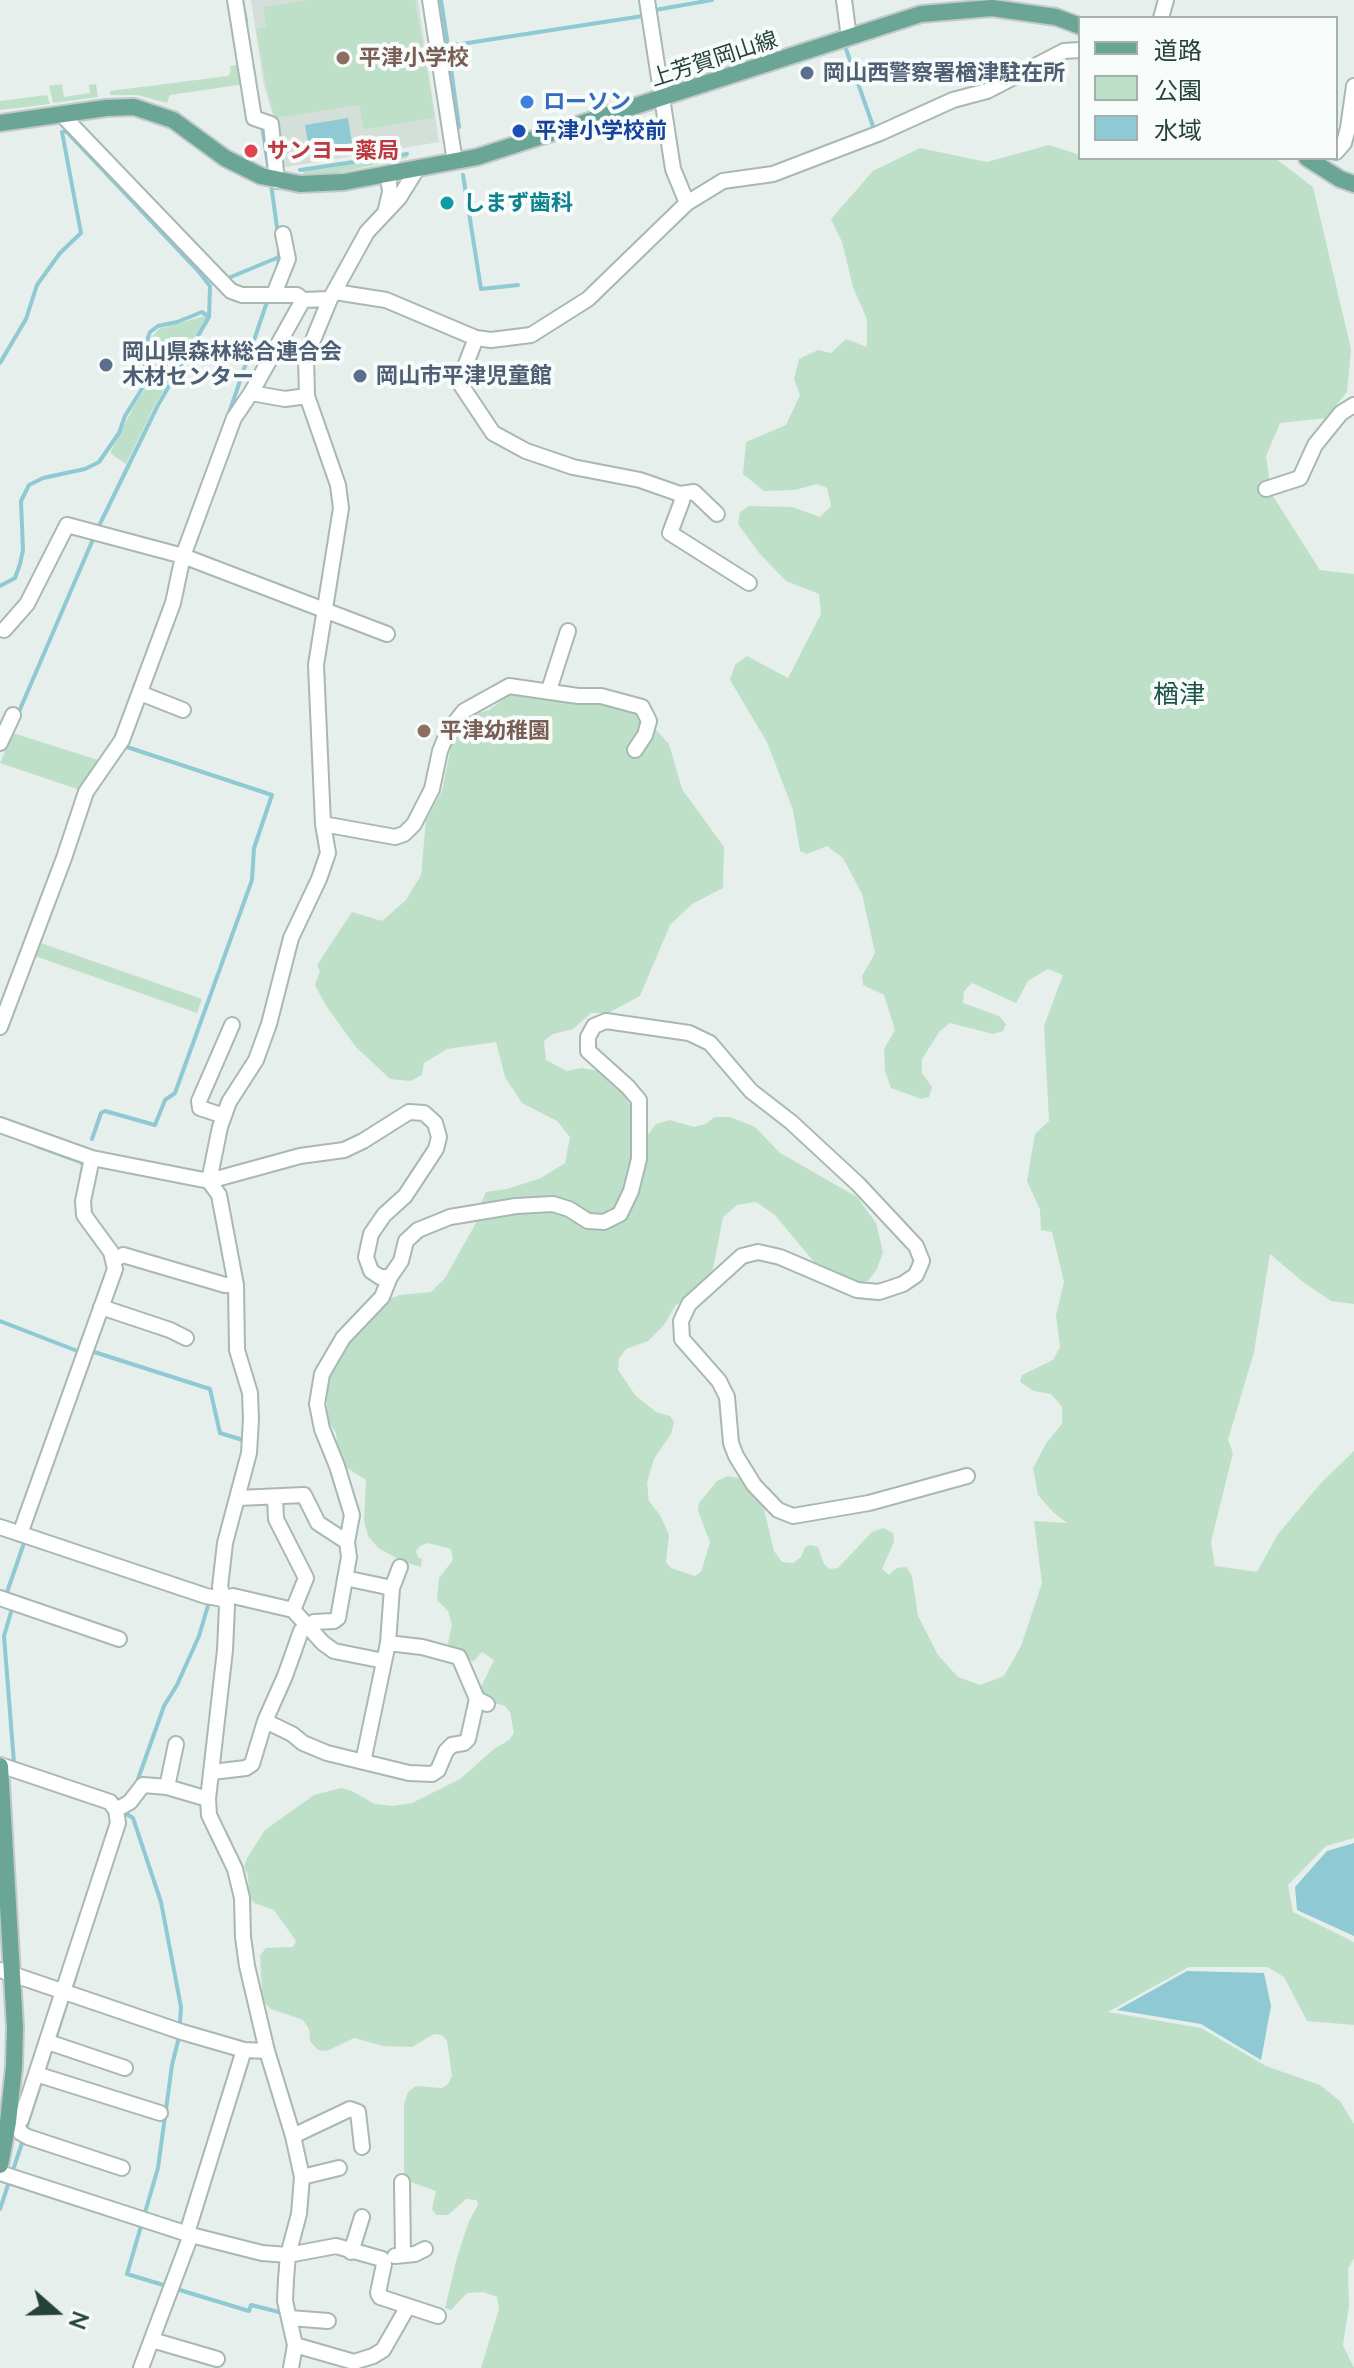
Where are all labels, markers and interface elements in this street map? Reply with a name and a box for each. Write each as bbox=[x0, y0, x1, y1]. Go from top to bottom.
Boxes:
legend bbox=[1078, 16, 1338, 160]
street label: 上芳賀岡山線 bbox=[647, 26, 781, 92]
text: 道路 bbox=[1154, 35, 1202, 64]
place label: 平津小学校 bbox=[359, 45, 469, 71]
marker: 平津小学校 bbox=[334, 49, 352, 67]
place label: 岡山西警察署楢津駐在所 bbox=[823, 60, 1065, 86]
marker: 岡山西警察署楢津駐在所 bbox=[798, 64, 816, 82]
text: 公園 bbox=[1154, 75, 1202, 104]
place label: ローソン bbox=[543, 89, 631, 115]
marker: ローソン bbox=[518, 93, 536, 111]
text: 水域 bbox=[1154, 115, 1202, 144]
place label: 平津小学校前 bbox=[535, 118, 667, 144]
marker: 平津小学校前 bbox=[510, 122, 528, 140]
place label: サンヨー薬局 bbox=[267, 138, 399, 164]
marker: サンヨー薬局 bbox=[242, 142, 260, 160]
place label: しまず歯科 bbox=[463, 190, 573, 216]
marker: しまず歯科 bbox=[438, 194, 456, 212]
place label: 岡山県森林総合連合会 木材センター bbox=[122, 339, 342, 390]
marker: 岡山県森林総合連合会 木材センター bbox=[97, 356, 115, 374]
place label: 岡山市平津児童館 bbox=[376, 363, 552, 389]
marker: 岡山市平津児童館 bbox=[351, 367, 369, 385]
district label: 楢津 bbox=[1153, 679, 1205, 711]
place label: 平津幼稚園 bbox=[440, 718, 550, 744]
marker: 平津幼稚園 bbox=[415, 722, 433, 740]
north arrow bbox=[16, 2272, 96, 2352]
text: N bbox=[63, 2308, 95, 2333]

